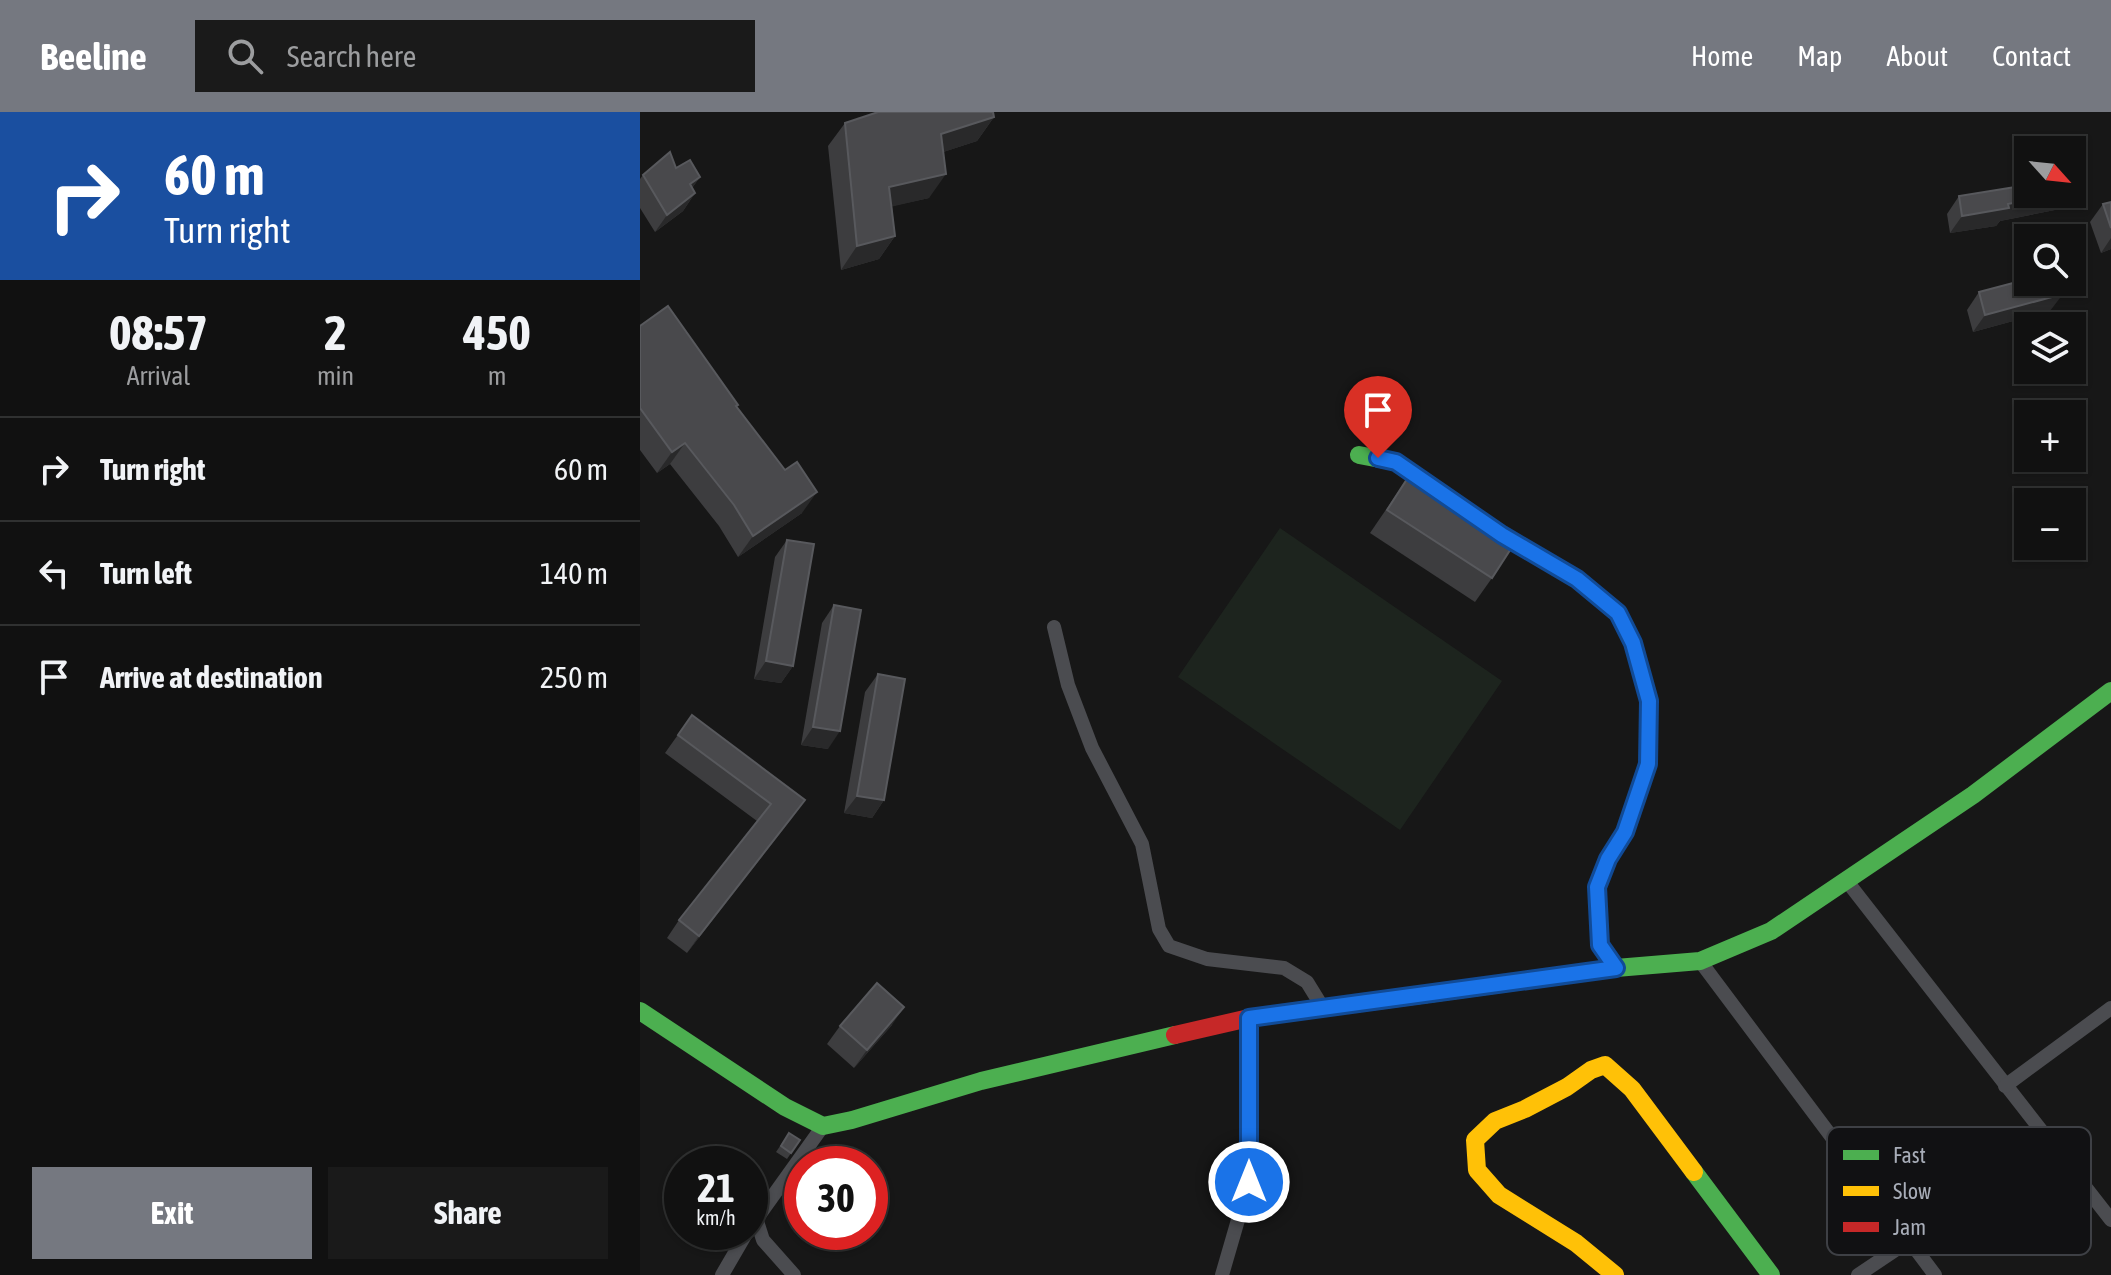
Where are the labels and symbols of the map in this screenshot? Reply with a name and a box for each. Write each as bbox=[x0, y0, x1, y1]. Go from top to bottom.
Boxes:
north arrow bbox=[2014, 136, 2086, 208]
pin bbox=[1344, 376, 1412, 458]
legend bbox=[1827, 1127, 2091, 1255]
position arrow bbox=[1207, 1140, 1291, 1224]
text: Fast bbox=[1893, 1142, 1926, 1168]
speed limit sign: 30 bbox=[784, 1146, 888, 1250]
text: Slow bbox=[1893, 1178, 1931, 1204]
text: Jam bbox=[1893, 1214, 1926, 1240]

